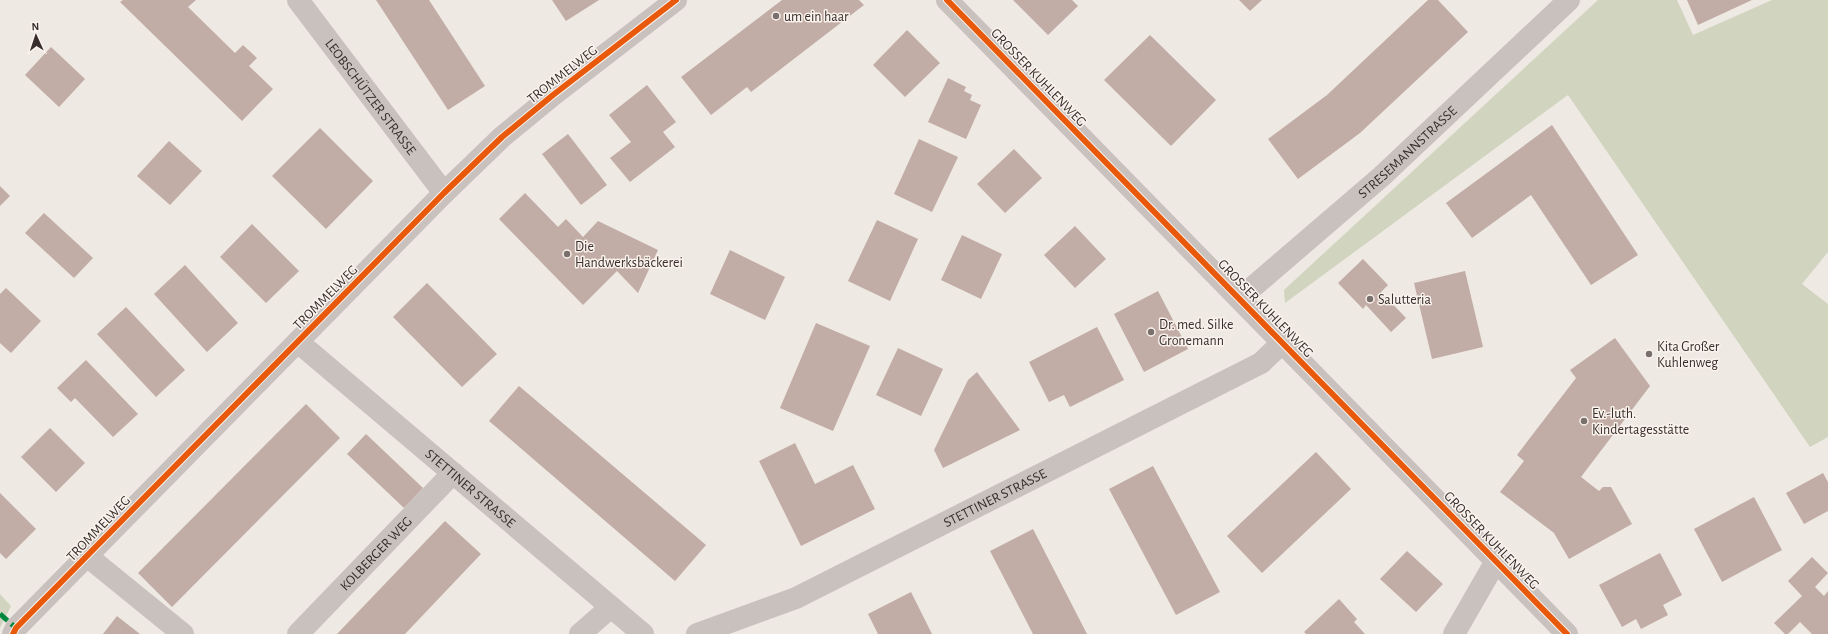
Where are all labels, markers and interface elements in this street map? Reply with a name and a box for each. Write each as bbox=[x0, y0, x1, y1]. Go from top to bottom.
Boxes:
place label: um ein haar bbox=[784, 10, 849, 24]
marker: um ein haar bbox=[771, 11, 781, 21]
north arrow bbox=[16, 16, 56, 56]
text: N bbox=[31, 21, 40, 32]
street label: GROSSER KUHLENWEG bbox=[988, 26, 1089, 129]
street label: LEOBSCHÜTZER STRASSE bbox=[322, 37, 419, 158]
street label: TROMMELWEG bbox=[525, 43, 600, 106]
street label: STRESEMANNSTRASSE bbox=[1356, 104, 1460, 201]
place label: Die Handwerksbäckerei bbox=[575, 240, 683, 270]
marker: Die Handwerksbäckerei bbox=[562, 249, 572, 259]
street label: GROSSER KUHLENWEG bbox=[1215, 257, 1316, 360]
street label: TROMMELWEG bbox=[291, 263, 361, 333]
place label: Salutteria bbox=[1378, 293, 1431, 307]
marker: Salutteria bbox=[1365, 294, 1375, 304]
place label: Dr. med. Silke Gronemann bbox=[1159, 318, 1233, 348]
marker: Dr. med. Silke Gronemann bbox=[1146, 327, 1156, 337]
place label: Kita Großer Kuhlenweg bbox=[1657, 340, 1720, 370]
marker: Kita Großer Kuhlenweg bbox=[1644, 349, 1654, 359]
place label: Ev.-luth. Kindertagesstätte bbox=[1592, 407, 1689, 437]
marker: Ev.-luth. Kindertagesstätte bbox=[1579, 416, 1589, 426]
street label: STETTINER STRASSE bbox=[422, 447, 518, 531]
street label: STETTINER STRASSE bbox=[942, 467, 1049, 530]
street label: GROSSER KUHLENWEG bbox=[1441, 489, 1542, 592]
street label: TROMMELWEG bbox=[64, 493, 133, 564]
street label: KOLBERGER WEG bbox=[338, 514, 415, 594]

